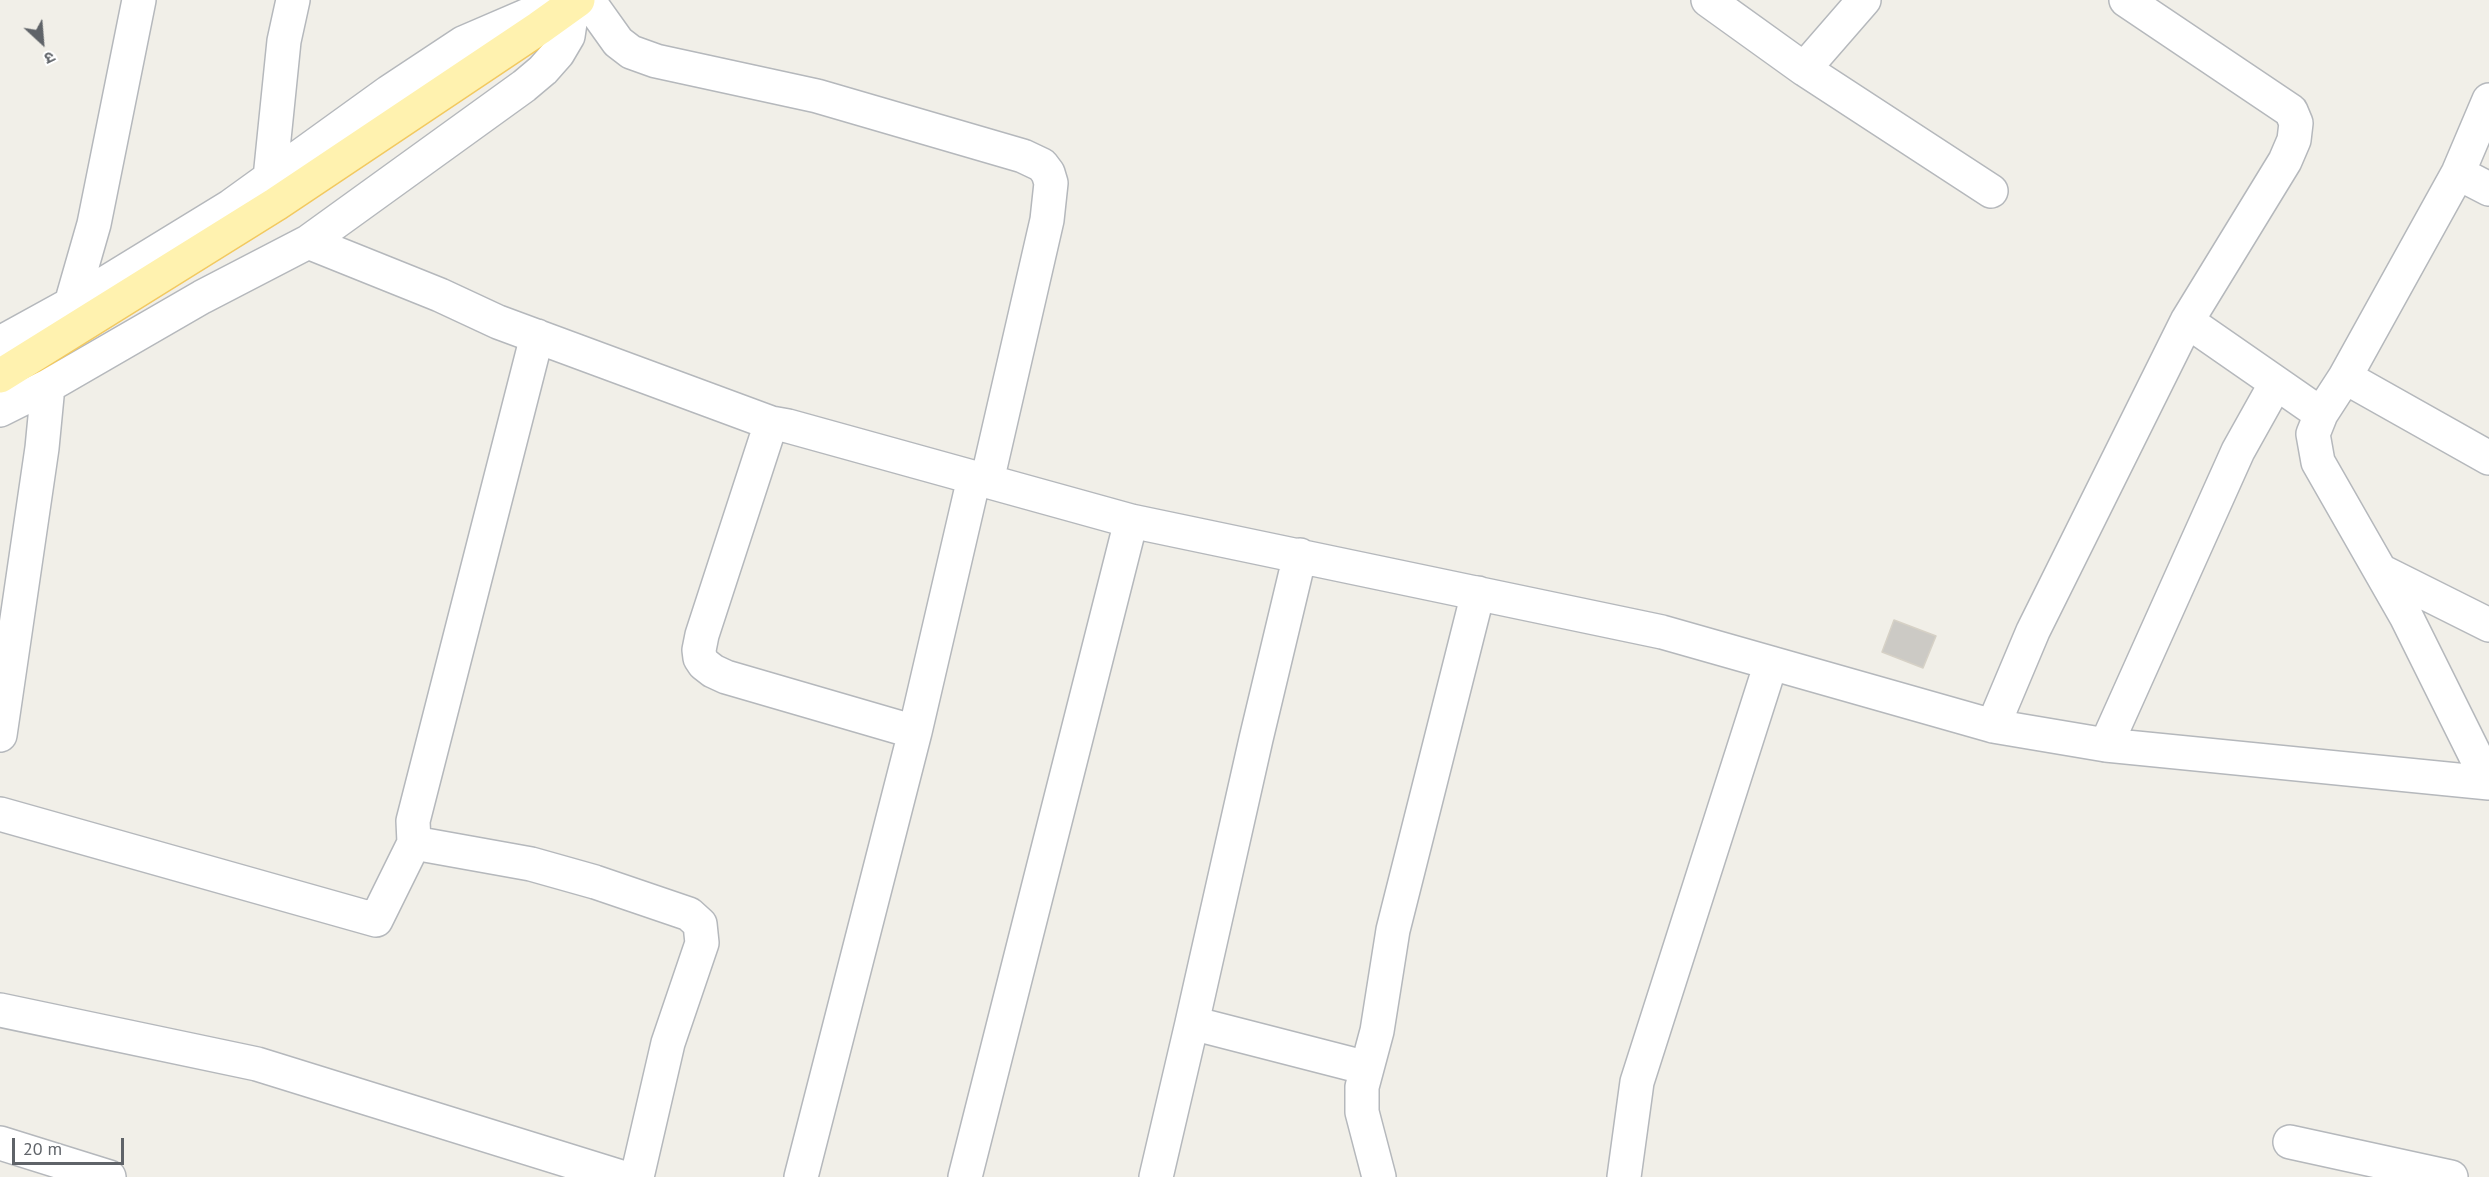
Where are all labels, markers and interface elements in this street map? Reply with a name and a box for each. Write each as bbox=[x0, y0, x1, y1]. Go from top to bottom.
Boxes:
north arrow bbox=[12, 12, 72, 72]
text: उ bbox=[41, 47, 58, 69]
scale bar bbox=[15, 1126, 128, 1164]
text: 20 m bbox=[23, 1137, 62, 1160]

